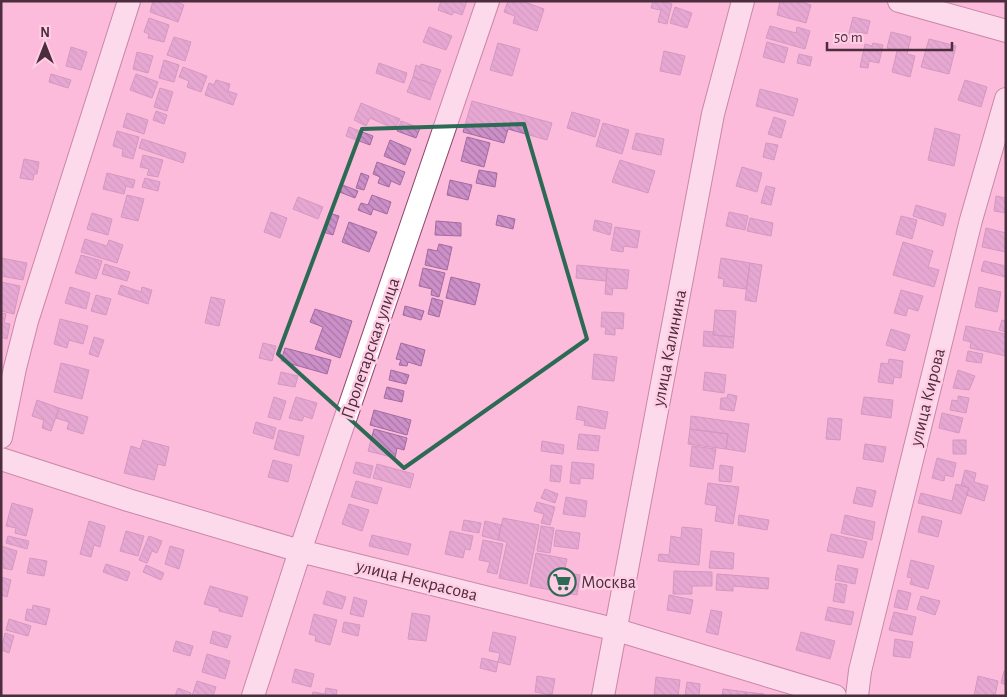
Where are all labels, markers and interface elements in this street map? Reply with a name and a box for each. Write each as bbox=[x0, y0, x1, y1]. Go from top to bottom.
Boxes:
north arrow bbox=[20, 20, 70, 70]
scale bar bbox=[827, 20, 952, 52]
text: N bbox=[40, 26, 50, 40]
text: 50 m bbox=[834, 30, 863, 45]
street label: Пролетарская улица bbox=[338, 276, 403, 421]
street label: улица Калинина bbox=[650, 288, 690, 409]
street label: улица Кирова bbox=[907, 347, 949, 449]
street label: улица Некрасова bbox=[353, 557, 479, 605]
supermarket icon: Москва bbox=[547, 567, 577, 597]
place label: Москва bbox=[581, 574, 636, 592]

